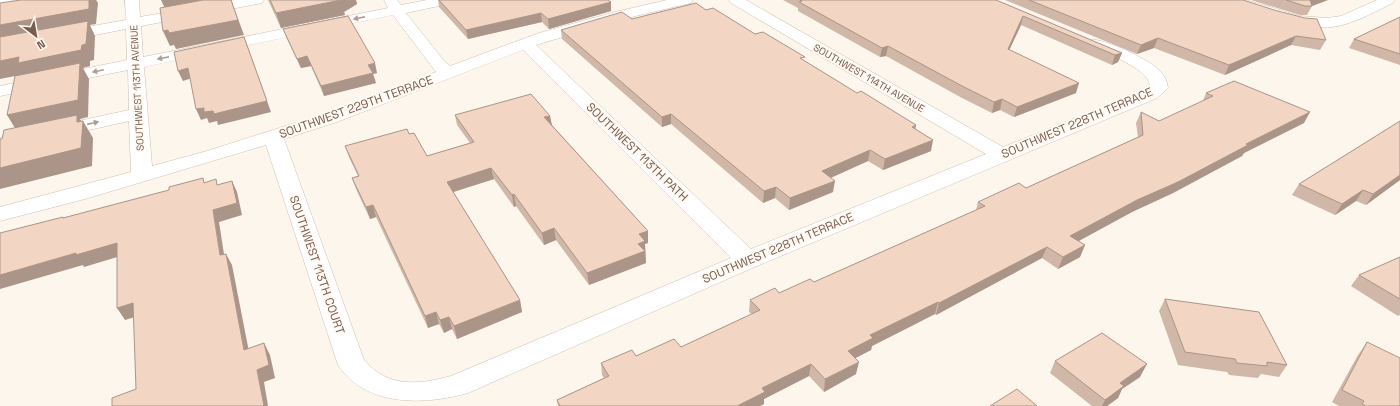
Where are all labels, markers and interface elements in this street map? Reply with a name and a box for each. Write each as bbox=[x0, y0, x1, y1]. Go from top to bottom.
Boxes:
north arrow bbox=[16, 16, 56, 56]
one-way arrow bbox=[353, 16, 366, 22]
street label: SOUTHWEST 113TH AVENUE bbox=[127, 24, 147, 151]
text: N bbox=[34, 37, 48, 52]
street label: SOUTHWEST 114TH AVENUE bbox=[811, 41, 927, 115]
one-way arrow bbox=[157, 55, 170, 61]
one-way arrow bbox=[91, 69, 104, 75]
street label: SOUTHWEST 229TH TERRACE bbox=[277, 72, 435, 142]
street label: SOUTHWEST 228TH TERRACE bbox=[999, 84, 1155, 162]
street label: SOUTHWEST 113TH PATH bbox=[583, 99, 691, 205]
one-way arrow bbox=[87, 120, 99, 126]
street label: SOUTHWEST 113TH COURT bbox=[286, 193, 348, 337]
street label: SOUTHWEST 228TH TERRACE bbox=[700, 209, 856, 287]

